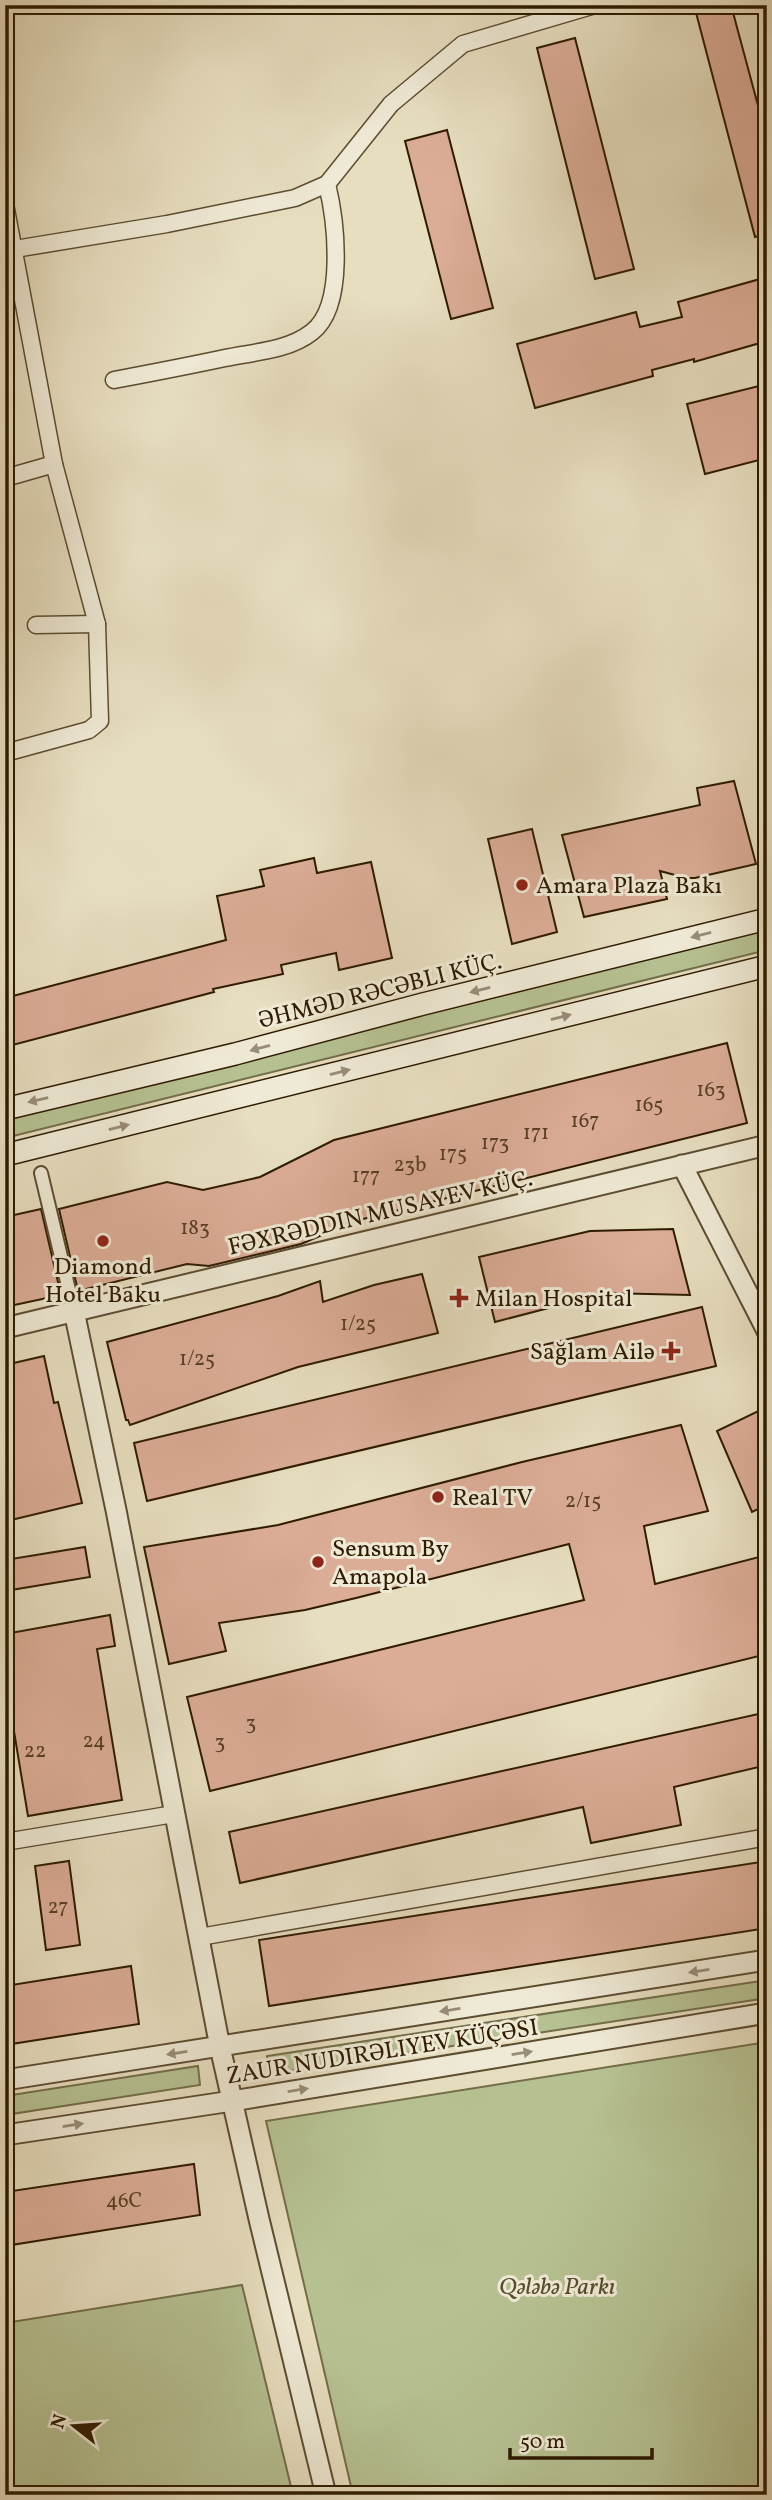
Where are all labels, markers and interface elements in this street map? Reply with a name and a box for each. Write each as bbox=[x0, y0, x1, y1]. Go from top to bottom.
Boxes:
place label: Amara Plaza Bakı bbox=[536, 870, 722, 904]
marker: Amara Plaza Bakı bbox=[514, 877, 530, 893]
one-way arrow bbox=[689, 930, 711, 941]
street label: ƏHMƏD RƏCƏBLI KÜÇ. bbox=[255, 945, 506, 1039]
one-way arrow bbox=[469, 985, 491, 996]
one-way arrow bbox=[550, 1011, 572, 1022]
one-way arrow bbox=[249, 1043, 270, 1053]
one-way arrow bbox=[329, 1066, 351, 1077]
house number: 163 bbox=[696, 1076, 726, 1105]
house number: 165 bbox=[635, 1091, 663, 1120]
one-way arrow bbox=[27, 1095, 49, 1106]
house number: 167 bbox=[571, 1107, 599, 1136]
house number: 171 bbox=[523, 1119, 549, 1148]
one-way arrow bbox=[108, 1121, 130, 1132]
house number: 173 bbox=[481, 1129, 509, 1158]
house number: 175 bbox=[439, 1140, 467, 1169]
house number: 23b bbox=[394, 1151, 426, 1180]
street label: FƏXRƏDDIN MUSAYEV KÜÇ. bbox=[225, 1162, 536, 1266]
house number: 177 bbox=[352, 1162, 380, 1191]
house number: 183 bbox=[180, 1214, 210, 1243]
marker: Diamond Hotel Baku bbox=[95, 1233, 111, 1249]
place label: Diamond Hotel Baku bbox=[45, 1251, 161, 1313]
place label: Milan Hospital bbox=[475, 1283, 632, 1317]
marker: Milan Hospital bbox=[449, 1288, 469, 1308]
house number: 1/25 bbox=[340, 1310, 376, 1339]
place label: Sağlam Ailə bbox=[530, 1336, 655, 1370]
marker: Sağlam Ailə bbox=[661, 1341, 681, 1361]
house number: 1/25 bbox=[179, 1345, 215, 1374]
place label: Real TV bbox=[452, 1482, 533, 1516]
house number: 2/15 bbox=[565, 1487, 601, 1516]
marker: Real TV bbox=[430, 1489, 446, 1505]
place label: Sensum By Amapola bbox=[332, 1533, 449, 1595]
marker: Sensum By Amapola bbox=[310, 1554, 326, 1570]
house number: 3 bbox=[246, 1709, 256, 1738]
house number: 24 bbox=[82, 1727, 106, 1756]
house number: 3 bbox=[215, 1728, 225, 1757]
house number: 22 bbox=[24, 1737, 46, 1766]
house number: 27 bbox=[48, 1893, 68, 1922]
one-way arrow bbox=[688, 1966, 710, 1977]
one-way arrow bbox=[439, 2005, 461, 2016]
street label: ZAUR NUDIRƏLIYEV KÜÇƏSI bbox=[224, 2012, 541, 2094]
one-way arrow bbox=[511, 2047, 533, 2058]
one-way arrow bbox=[166, 2048, 188, 2059]
one-way arrow bbox=[287, 2084, 309, 2095]
one-way arrow bbox=[62, 2119, 84, 2130]
house number: 46C bbox=[106, 2187, 142, 2216]
park label: Qələbə Parkı bbox=[499, 2271, 615, 2305]
north arrow bbox=[38, 2392, 108, 2462]
text: N bbox=[45, 2411, 74, 2432]
scale bar bbox=[510, 2416, 651, 2460]
text: 50 m bbox=[520, 2428, 565, 2457]

